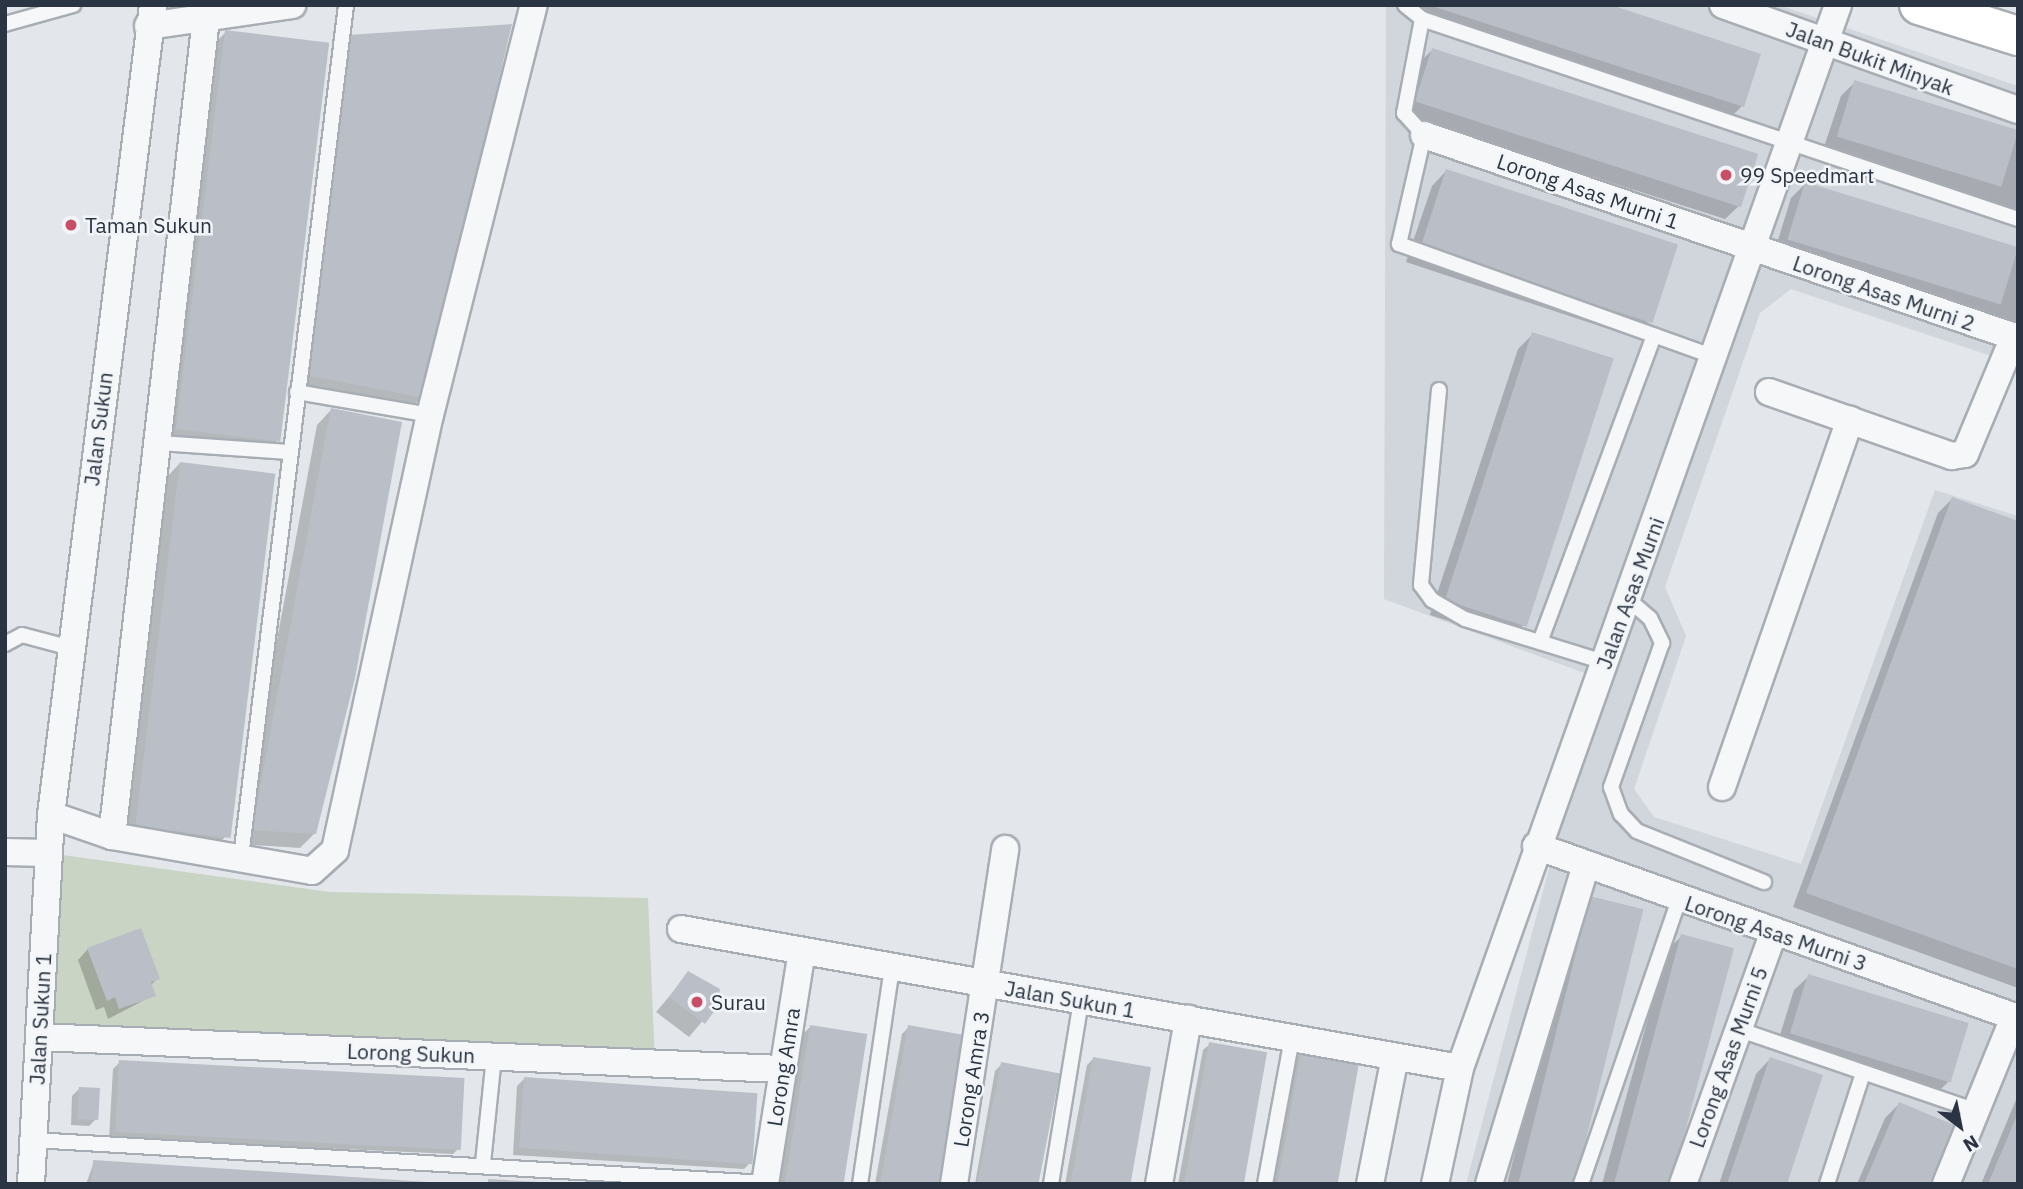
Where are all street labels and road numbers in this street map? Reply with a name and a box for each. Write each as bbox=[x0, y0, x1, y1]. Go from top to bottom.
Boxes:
street label: Jalan Bukit Minyak bbox=[1783, 16, 1957, 100]
street label: Lorong Asas Murni 1 bbox=[1494, 148, 1682, 234]
street label: Lorong Asas Murni 2 bbox=[1790, 250, 1978, 336]
street label: Jalan Sukun bbox=[79, 371, 117, 487]
street label: Jalan Asas Murni bbox=[1591, 514, 1669, 672]
street label: Lorong Asas Murni 3 bbox=[1682, 890, 1870, 976]
street label: Jalan Sukun 1 bbox=[24, 952, 56, 1086]
street label: Lorong Asas Murni 5 bbox=[1684, 963, 1772, 1151]
street label: Jalan Sukun 1 bbox=[1003, 975, 1137, 1023]
street label: Lorong Amra bbox=[761, 1006, 805, 1128]
street label: Lorong Amra 3 bbox=[948, 1009, 994, 1149]
street label: Lorong Sukun bbox=[346, 1038, 476, 1068]

